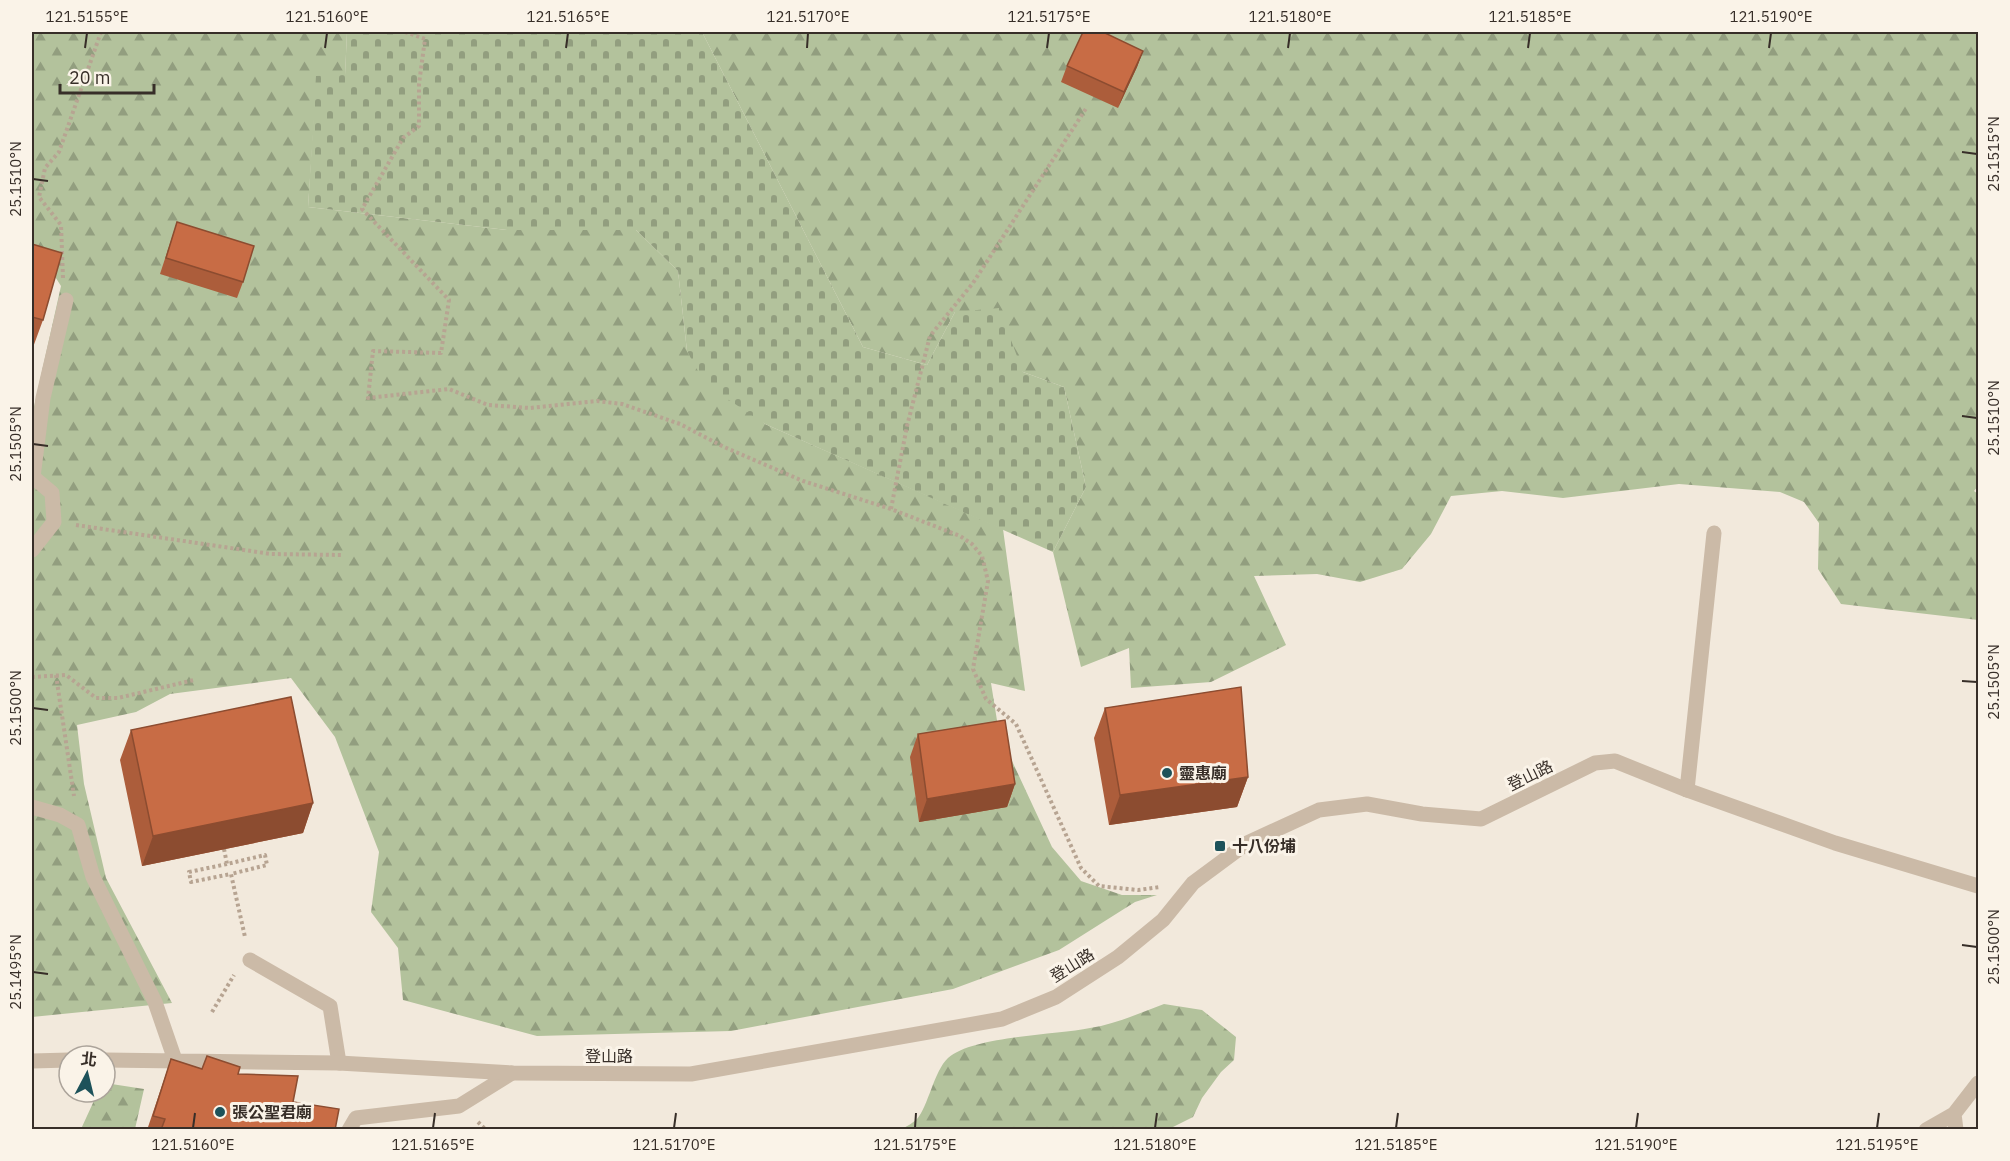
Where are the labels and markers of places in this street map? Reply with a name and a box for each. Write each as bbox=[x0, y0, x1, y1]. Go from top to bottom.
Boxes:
place label: 靈惠廟 bbox=[1179, 763, 1227, 783]
marker: 靈惠廟 bbox=[1160, 766, 1174, 780]
place label: 十八份埔 bbox=[1232, 836, 1296, 856]
marker: 十八份埔 bbox=[1213, 839, 1227, 853]
place label: 張公聖君廟 bbox=[232, 1102, 312, 1122]
marker: 張公聖君廟 bbox=[213, 1105, 227, 1119]

